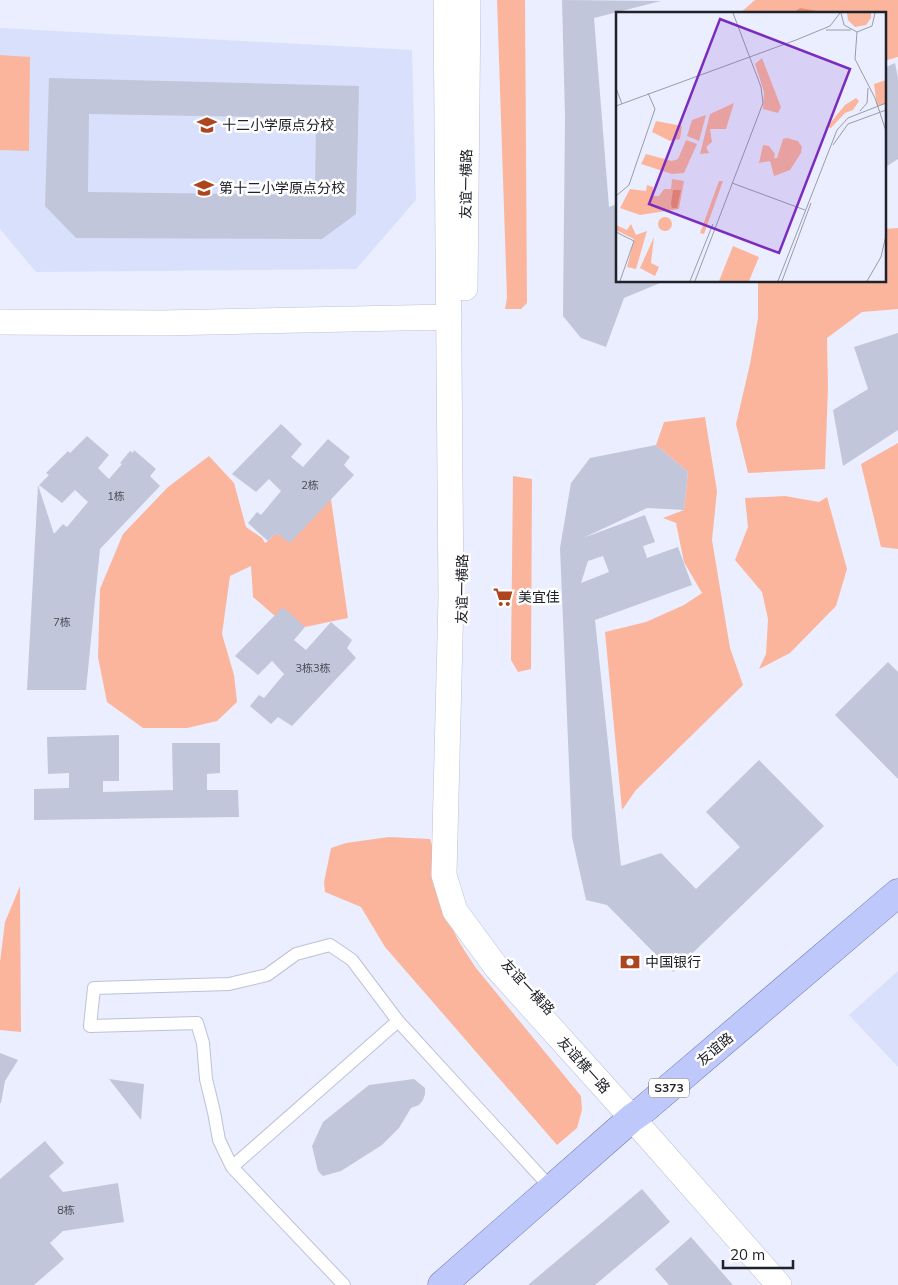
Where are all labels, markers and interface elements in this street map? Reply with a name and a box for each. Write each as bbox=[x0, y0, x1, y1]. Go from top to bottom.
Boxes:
inset map bbox=[616, 12, 886, 282]
school or university icon: 十二小学原点分校 bbox=[196, 114, 218, 136]
place label: 十二小学原点分校 bbox=[222, 116, 334, 134]
street label: 友谊一横路 bbox=[456, 149, 476, 219]
school or university icon: 第十二小学原点分校 bbox=[193, 177, 215, 199]
place label: 第十二小学原点分校 bbox=[219, 179, 345, 197]
house number: 2栋 bbox=[301, 478, 319, 492]
house number: 1栋 bbox=[107, 489, 125, 503]
street label: 友谊一横路 bbox=[452, 554, 472, 624]
supermarket icon: 美宜佳 bbox=[492, 586, 514, 608]
place label: 美宜佳 bbox=[518, 588, 560, 606]
house number: 7栋 bbox=[53, 615, 71, 629]
house number: 3栋3栋 bbox=[295, 661, 331, 675]
bank icon: 中国银行 bbox=[619, 951, 641, 973]
place label: 中国银行 bbox=[645, 953, 701, 971]
street label: 友谊一横路 bbox=[498, 955, 558, 1019]
street label: 友谊路 bbox=[693, 1029, 737, 1069]
street label: 友谊横一路 bbox=[554, 1033, 614, 1097]
road number: S373 bbox=[649, 1078, 689, 1098]
house number: 8栋 bbox=[57, 1203, 75, 1217]
scale bar bbox=[723, 1238, 793, 1270]
text: 20 m bbox=[730, 1245, 765, 1264]

